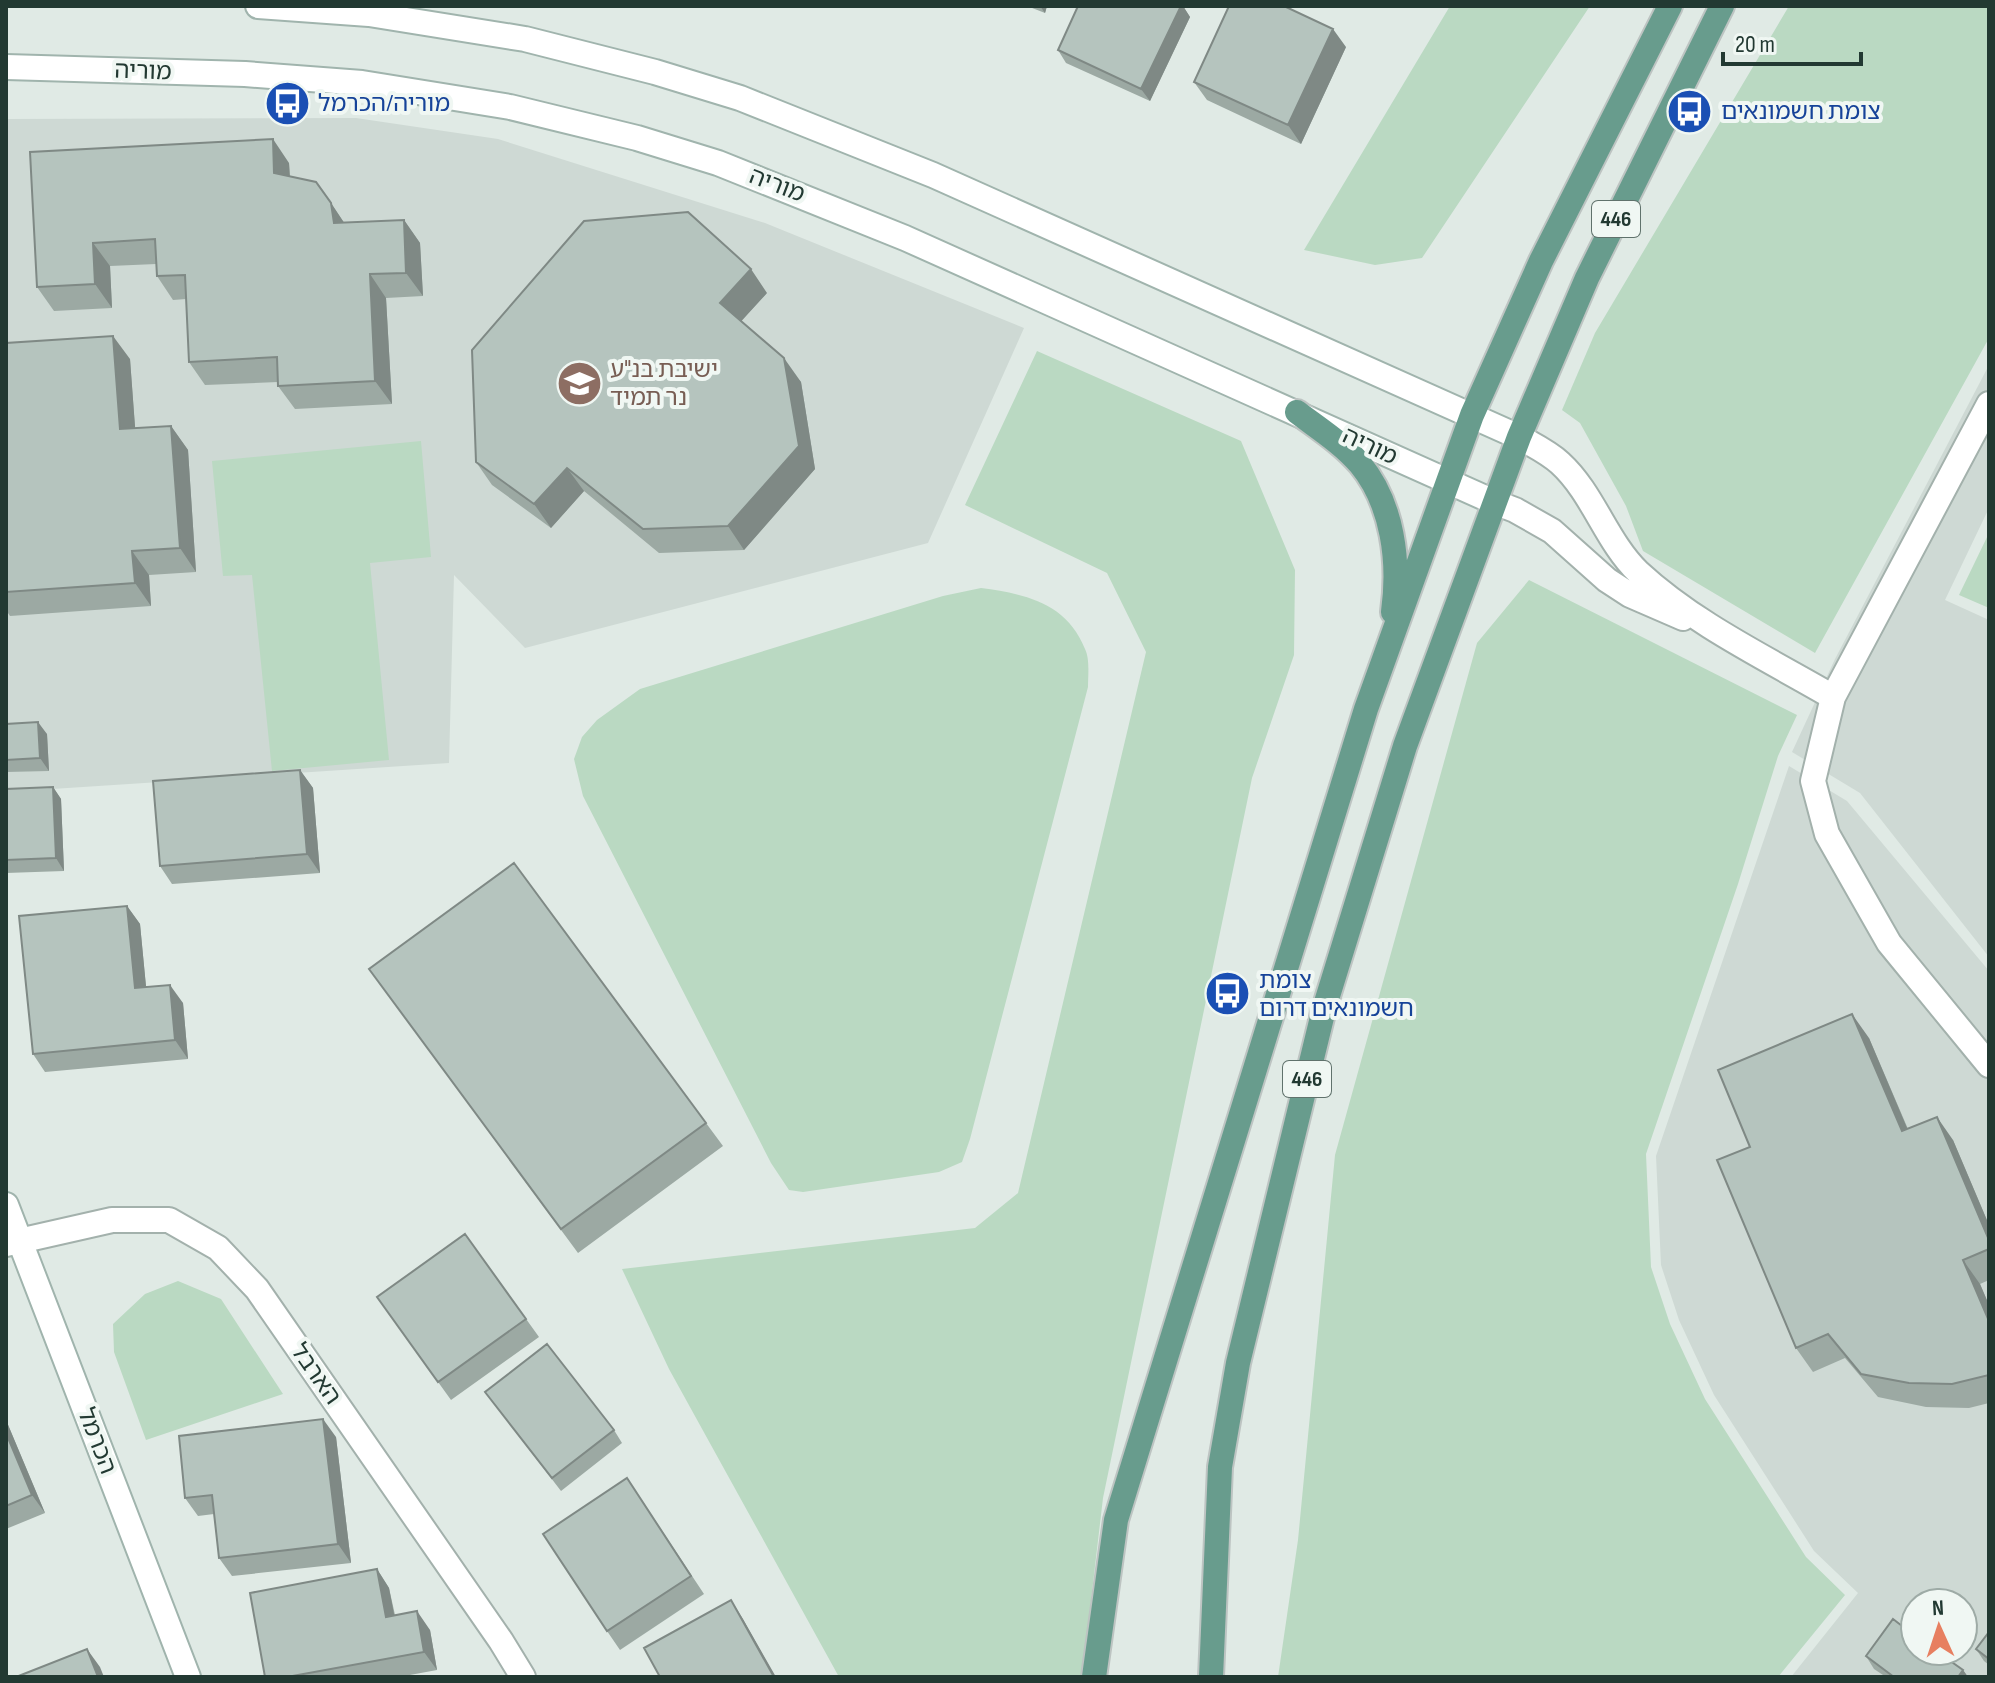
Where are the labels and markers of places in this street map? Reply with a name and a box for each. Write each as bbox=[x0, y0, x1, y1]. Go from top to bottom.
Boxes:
bus stop icon: מוריה/הכרמל bbox=[263, 79, 311, 127]
bus stop icon: צומת חשמונאים bbox=[1666, 87, 1714, 135]
place label: מוריה/הכרמל bbox=[318, 89, 450, 118]
place label: צומת חשמונאים bbox=[1721, 97, 1881, 126]
place label: ישיבת בנ"ע נר תמיד bbox=[610, 355, 718, 412]
school or university icon: ישיבת בנ"ע נר תמיד bbox=[555, 359, 603, 407]
place label: צומת חשמונאים דרום bbox=[1259, 966, 1414, 1023]
bus stop icon: צומת חשמונאים דרום bbox=[1204, 970, 1252, 1018]

